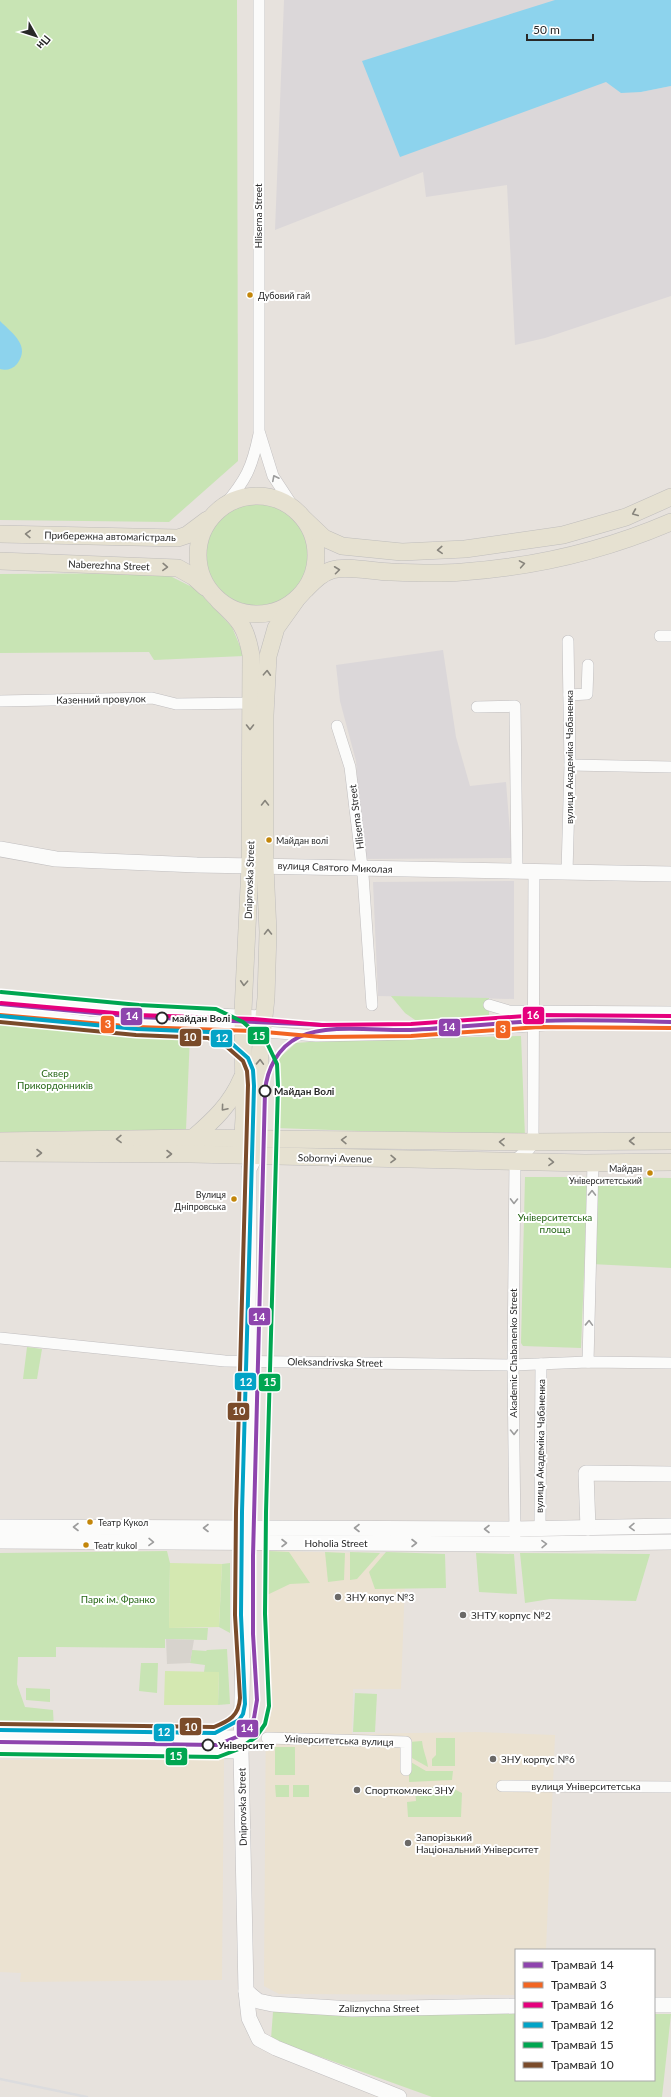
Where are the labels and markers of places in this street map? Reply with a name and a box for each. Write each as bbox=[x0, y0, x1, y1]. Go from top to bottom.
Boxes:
marker: Дубовий гай bbox=[245, 290, 255, 300]
place label: Дубовий гай bbox=[258, 290, 310, 301]
marker: Майдан волі bbox=[264, 835, 274, 845]
place label: Майдан волі bbox=[276, 835, 328, 846]
marker: майдан Волі bbox=[155, 1011, 169, 1025]
place label: майдан Волі bbox=[172, 1012, 231, 1024]
marker: Майдан Волі bbox=[258, 1084, 272, 1098]
place label: Майдан Волі bbox=[274, 1085, 335, 1097]
place label: Майдан Університетський bbox=[569, 1163, 642, 1186]
marker: Майдан Університетський bbox=[645, 1168, 655, 1178]
place label: Вулиця Дніпровська bbox=[174, 1189, 226, 1212]
marker: Вулиця Дніпровська bbox=[229, 1194, 239, 1204]
marker: Театр Кукол bbox=[85, 1517, 95, 1527]
place label: Театр Кукол bbox=[98, 1517, 148, 1528]
marker: Teatr kukol bbox=[81, 1540, 91, 1550]
place label: Teatr kukol bbox=[94, 1540, 137, 1551]
place label: ЗНУ копус №3 bbox=[346, 1591, 414, 1603]
marker: ЗНУ копус №3 bbox=[333, 1592, 343, 1602]
place label: ЗНТУ корпус №2 bbox=[471, 1609, 551, 1621]
marker: ЗНТУ корпус №2 bbox=[458, 1610, 468, 1620]
marker: Університет bbox=[201, 1738, 215, 1752]
place label: Університет bbox=[217, 1739, 275, 1751]
place label: ЗНУ корпус №6 bbox=[501, 1753, 575, 1765]
marker: ЗНУ корпус №6 bbox=[488, 1754, 498, 1764]
place label: Спорткомлекс ЗНУ bbox=[365, 1784, 455, 1796]
marker: Спорткомлекс ЗНУ bbox=[352, 1785, 362, 1795]
place label: Запорізький Національний Університет bbox=[416, 1831, 539, 1855]
marker: Запорізький Національний Університет bbox=[403, 1838, 413, 1848]

